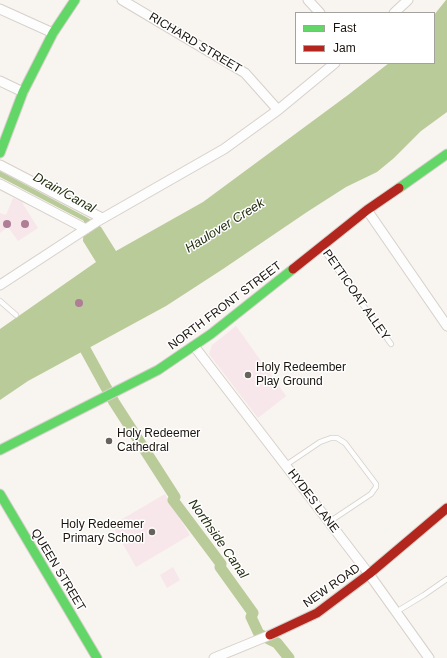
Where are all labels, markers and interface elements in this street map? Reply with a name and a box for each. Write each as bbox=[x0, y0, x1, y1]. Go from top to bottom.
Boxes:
street label: RICHARD STREET bbox=[146, 10, 244, 76]
legend bbox=[295, 12, 435, 64]
text: Fast bbox=[333, 21, 356, 35]
text: Jam bbox=[333, 41, 356, 55]
water label: Drain/Canal bbox=[30, 170, 98, 216]
water label: Haulover Creek bbox=[183, 195, 267, 257]
street label: PETTICOAT ALLEY bbox=[319, 247, 393, 343]
street label: NORTH FRONT STREET bbox=[166, 259, 284, 353]
place label: Holy Redeember Play Ground bbox=[256, 361, 346, 389]
marker: Holy Redeember Play Ground bbox=[243, 370, 253, 380]
place label: Holy Redeemer Cathedral bbox=[117, 427, 200, 455]
marker: Holy Redeemer Cathedral bbox=[104, 436, 114, 446]
street label: HYDES LANE bbox=[284, 466, 342, 536]
water label: Northside Canal bbox=[185, 496, 251, 582]
place label: Holy Redeemer Primary School bbox=[61, 518, 144, 546]
street label: QUEEN STREET bbox=[28, 526, 88, 614]
marker: Holy Redeemer Primary School bbox=[147, 527, 157, 537]
street label: NEW ROAD bbox=[301, 561, 363, 611]

